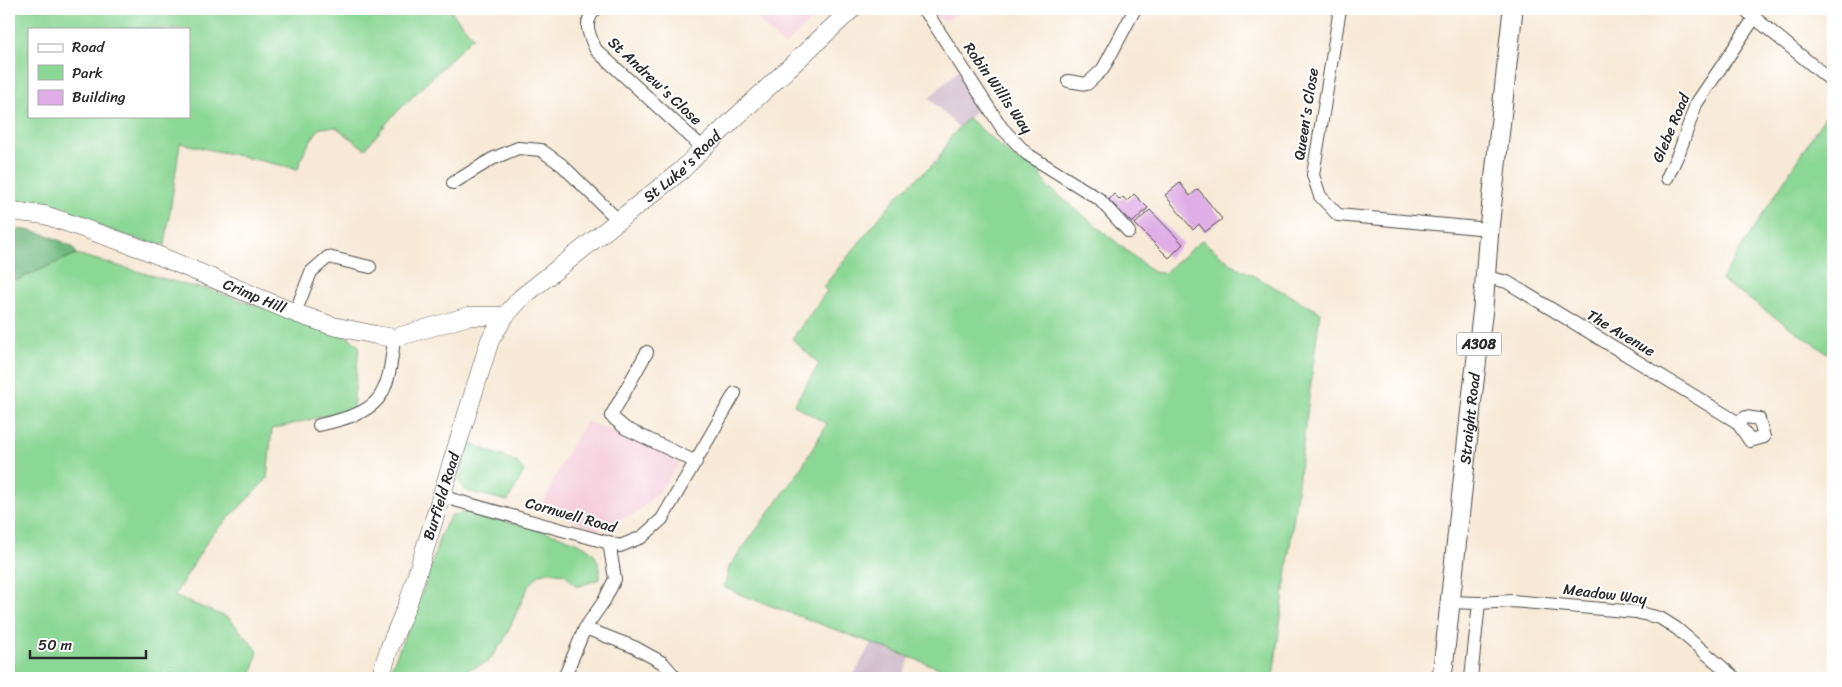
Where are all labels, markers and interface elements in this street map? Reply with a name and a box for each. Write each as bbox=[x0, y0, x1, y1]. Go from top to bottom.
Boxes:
legend bbox=[28, 28, 190, 118]
street label: St Andrew's Close bbox=[602, 30, 708, 132]
text: Road bbox=[72, 34, 105, 60]
street label: Robin Willis Way bbox=[957, 37, 1040, 140]
text: Park bbox=[72, 60, 103, 86]
street label: Queen's Close bbox=[1286, 66, 1326, 162]
text: Building bbox=[72, 84, 126, 110]
street label: Glebe Road bbox=[1645, 88, 1698, 167]
street label: St Luke's Road bbox=[637, 123, 728, 209]
street label: Crimp Hill bbox=[219, 271, 291, 321]
street label: The Avenue bbox=[1582, 302, 1661, 364]
road number: A308 bbox=[1456, 332, 1502, 356]
street label: Straight Road bbox=[1452, 370, 1488, 465]
street label: Burfield Road bbox=[415, 448, 468, 543]
street label: Cornwell Road bbox=[522, 490, 621, 541]
street label: Meadow Way bbox=[1562, 576, 1649, 612]
scale bar bbox=[30, 627, 146, 659]
text: 50 m bbox=[38, 632, 73, 658]

